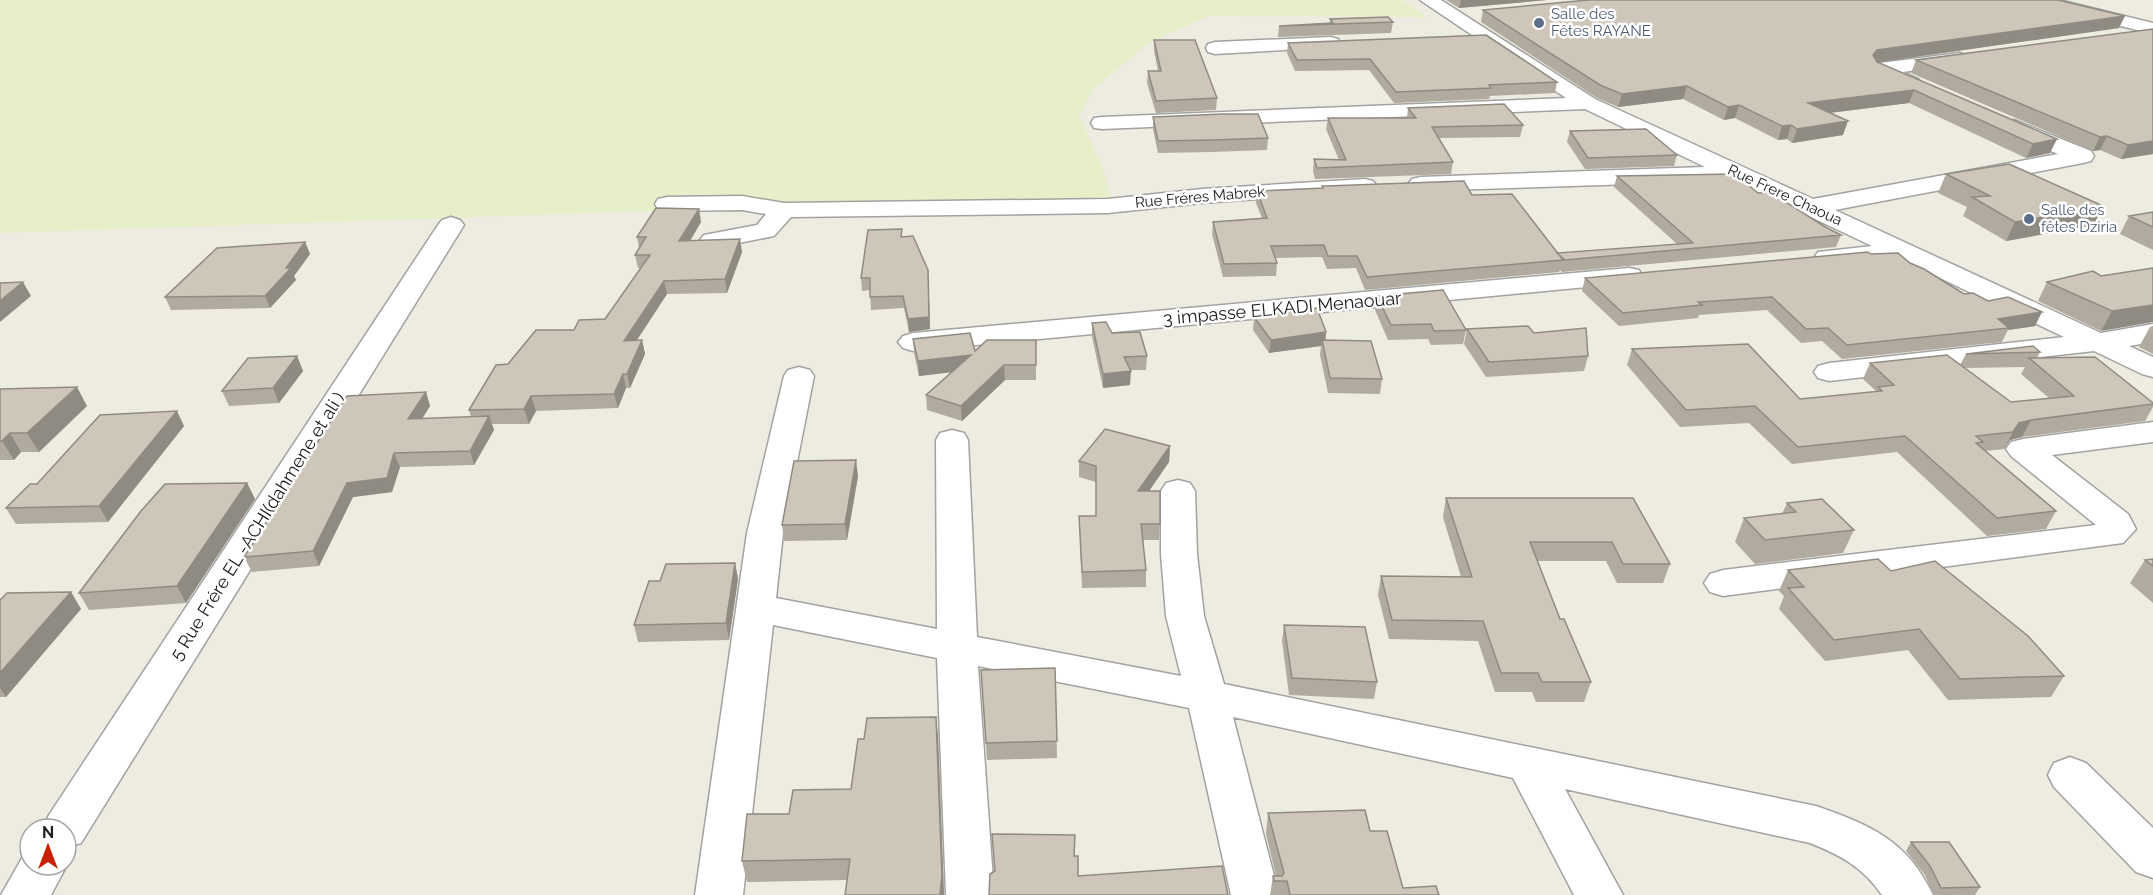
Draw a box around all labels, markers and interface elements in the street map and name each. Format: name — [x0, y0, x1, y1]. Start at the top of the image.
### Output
place label: Salle des Fêtes RAYANE — [1551, 5, 1651, 40]
marker: Salle des Fêtes RAYANE — [1532, 16, 1546, 30]
street label: Rue Frere Chaoua — [1725, 161, 1845, 229]
street label: Rue Fréres Mabrek — [1134, 182, 1266, 212]
place label: Salle des fêtes Dziria — [2041, 201, 2117, 236]
marker: Salle des fêtes Dziria — [2022, 212, 2036, 226]
street label: 3 impasse ELKADI Menaouar — [1162, 287, 1403, 329]
street label: 5 Rue Frére EL -ACHI(dahmene et ali ) — [165, 388, 349, 664]
north arrow — [18, 817, 78, 877]
text: N — [42, 823, 54, 842]

